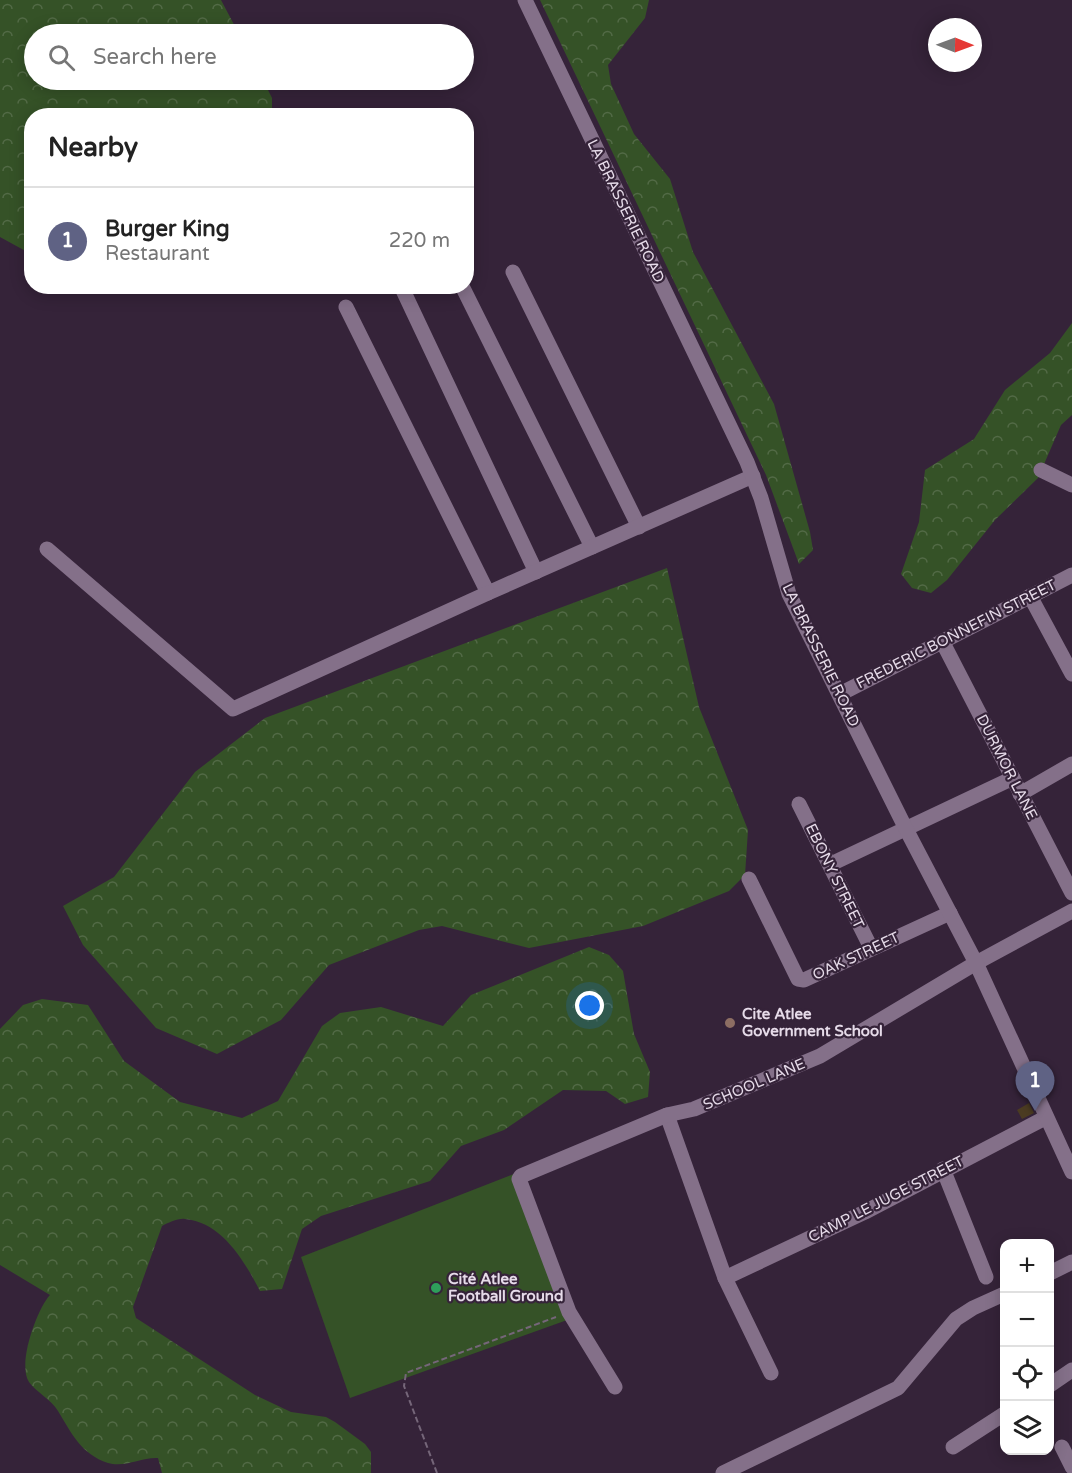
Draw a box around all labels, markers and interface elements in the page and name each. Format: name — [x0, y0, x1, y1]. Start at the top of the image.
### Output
north arrow — [928, 18, 982, 72]
search box — [24, 24, 474, 90]
icon: search — [45, 41, 78, 74]
text: Search here — [93, 44, 217, 70]
text: Nearby — [48, 132, 138, 163]
street label: LA BRASSERIE ROAD — [583, 136, 669, 286]
text: Burger King — [105, 216, 230, 242]
text: 1 — [61, 229, 74, 253]
text: 220 m — [389, 229, 450, 253]
text: Restaurant — [105, 242, 210, 266]
street label: FREDERIC BONNEFIN STREET — [853, 576, 1059, 692]
street label: LA BRASSERIE ROAD — [778, 580, 864, 730]
street label: DURMOR LANE — [973, 711, 1041, 823]
street label: EBONY STREET — [802, 821, 868, 931]
street label: OAK STREET — [810, 928, 902, 984]
your location — [575, 991, 604, 1020]
place label: Cite Atlee Government School — [742, 1005, 883, 1040]
marker: Cite Atlee Government School — [723, 1016, 737, 1030]
street label: SCHOOL LANE — [700, 1054, 808, 1114]
pin: 1 — [1016, 1062, 1054, 1111]
street label: CAMP LE JUGE STREET — [805, 1152, 967, 1246]
map controls — [1000, 1239, 1054, 1455]
button: + — [1000, 1239, 1054, 1293]
place label: Cité Atlee Football Ground — [448, 1270, 563, 1305]
marker: Cité Atlee Football Ground — [429, 1281, 443, 1295]
button: − — [1000, 1293, 1054, 1347]
button: locate — [1000, 1347, 1054, 1401]
button: layers — [1000, 1401, 1054, 1455]

